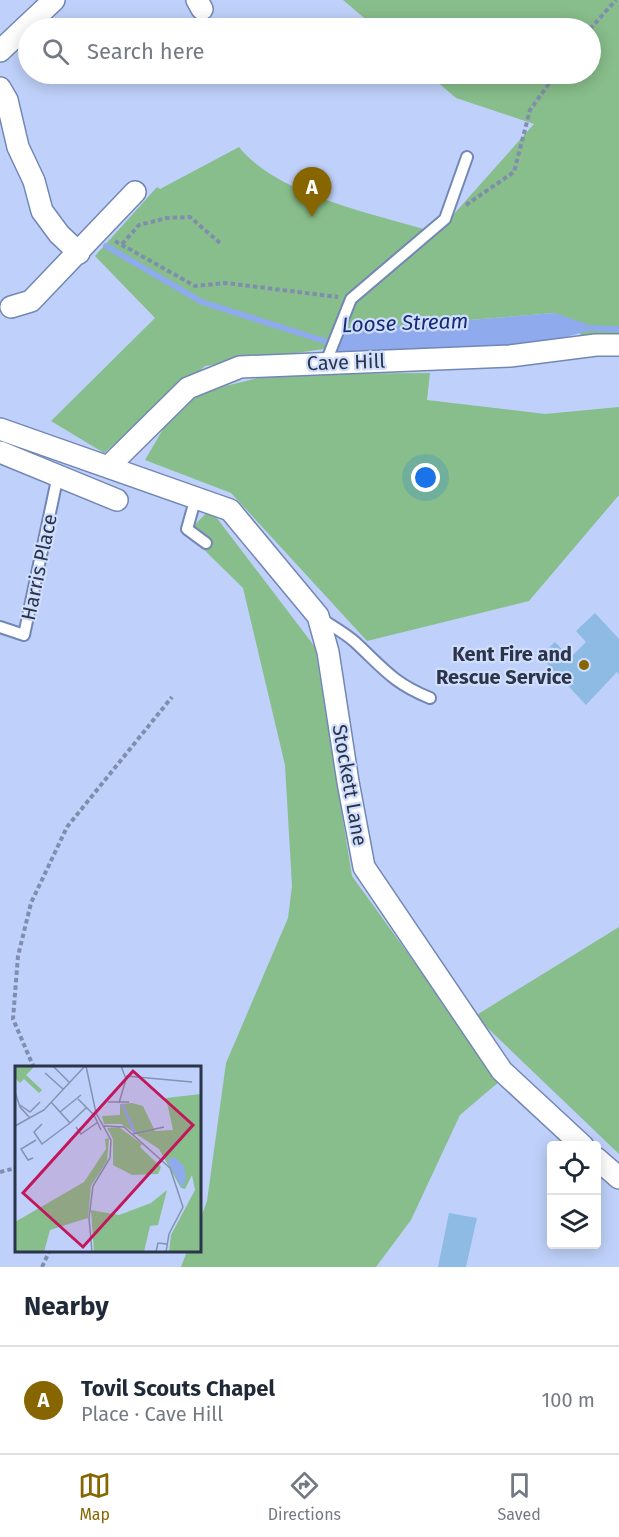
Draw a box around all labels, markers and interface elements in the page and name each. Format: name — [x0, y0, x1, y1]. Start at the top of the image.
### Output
search box — [18, 18, 601, 84]
icon: search — [39, 35, 72, 68]
text: Search here — [87, 38, 205, 65]
pin: A — [292, 168, 332, 217]
water label: Loose Stream — [341, 308, 469, 338]
street label: Cave Hill — [306, 349, 386, 375]
your location — [411, 463, 440, 492]
street label: Harris Place — [16, 512, 62, 622]
place label: Kent Fire and Rescue Service — [436, 642, 572, 689]
marker: Kent Fire and Rescue Service — [577, 658, 591, 672]
street label: Stockett Lane — [328, 722, 372, 848]
inset map — [15, 1066, 201, 1252]
map controls — [547, 1141, 601, 1249]
button: locate — [547, 1141, 601, 1195]
button: layers — [547, 1195, 601, 1249]
text: Nearby — [24, 1291, 109, 1322]
text: Tovil Scouts Chapel — [81, 1375, 275, 1402]
text: A — [38, 1388, 49, 1412]
text: 100 m — [542, 1388, 595, 1412]
text: Place · Cave Hill — [81, 1402, 223, 1426]
tab: Map — [78, 1469, 111, 1524]
tab: Directions — [268, 1469, 341, 1524]
tab: Saved — [497, 1469, 541, 1524]

